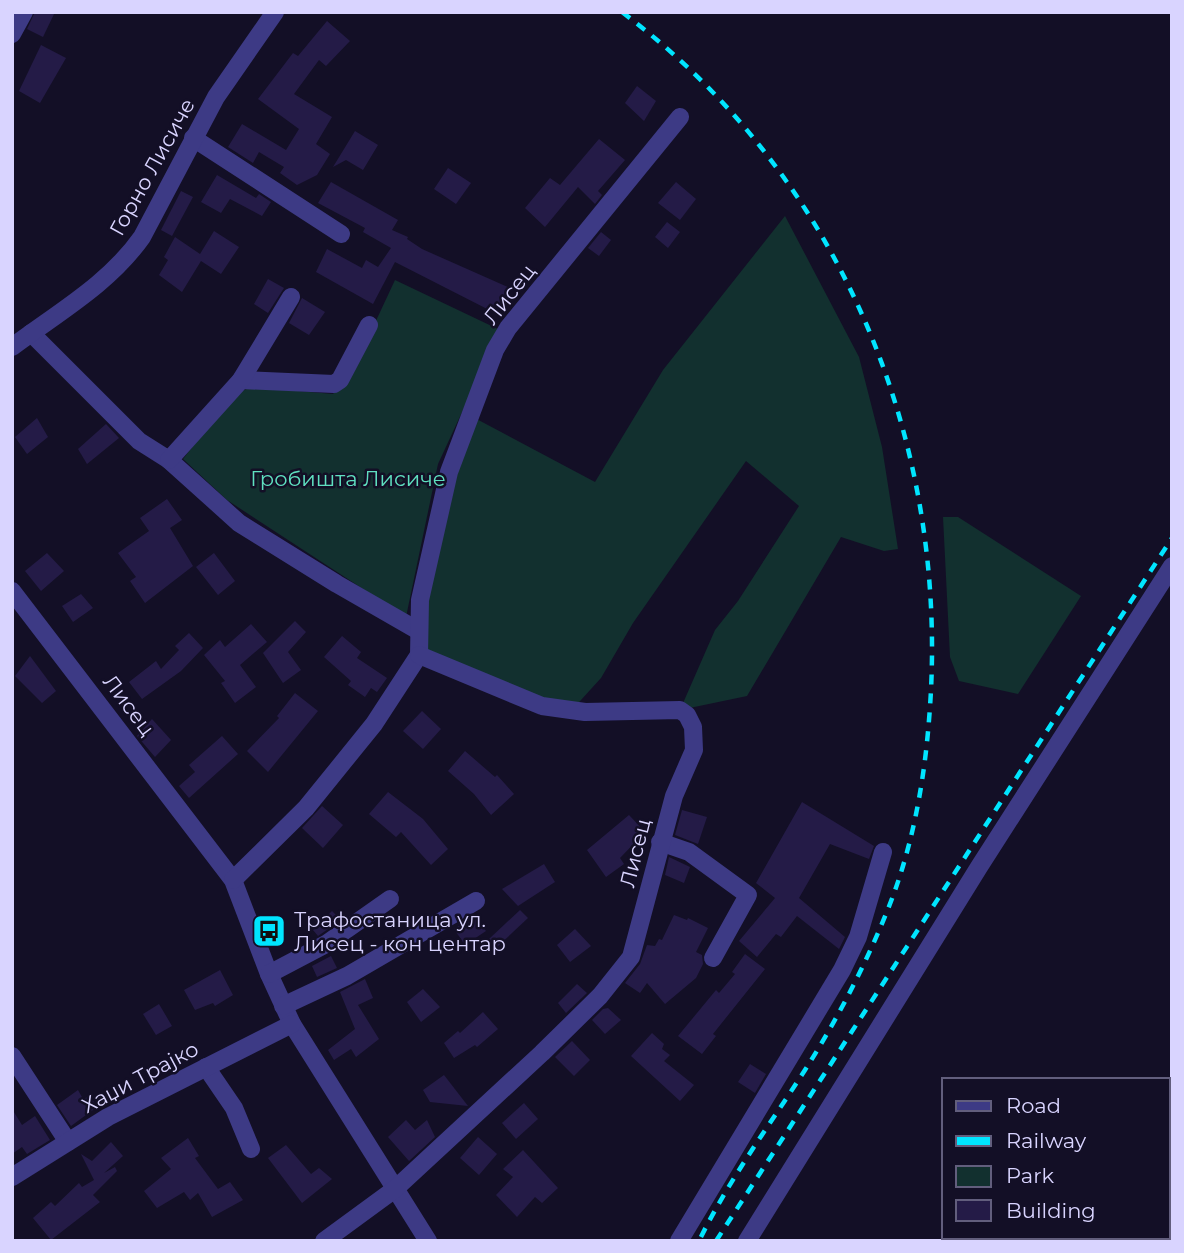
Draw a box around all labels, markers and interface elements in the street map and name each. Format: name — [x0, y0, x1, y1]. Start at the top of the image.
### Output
street label: Горно Лисиче — [104, 94, 200, 240]
street label: Лисец — [478, 259, 540, 329]
park label: Гробишта Лисиче — [250, 466, 446, 491]
street label: Лисец — [98, 670, 160, 740]
street label: Лисец — [614, 816, 656, 890]
place label: Трафостаница ул. Лисец - кон центар — [294, 907, 506, 956]
bus stop icon: Трафостаница ул. Лисец - кон центар — [250, 912, 288, 950]
street label: Хаџи Трајко — [77, 1036, 203, 1118]
legend — [942, 1078, 1170, 1239]
text: Road — [1006, 1093, 1061, 1118]
text: Railway — [1006, 1128, 1087, 1153]
text: Park — [1006, 1163, 1054, 1188]
text: Building — [1006, 1198, 1096, 1223]

